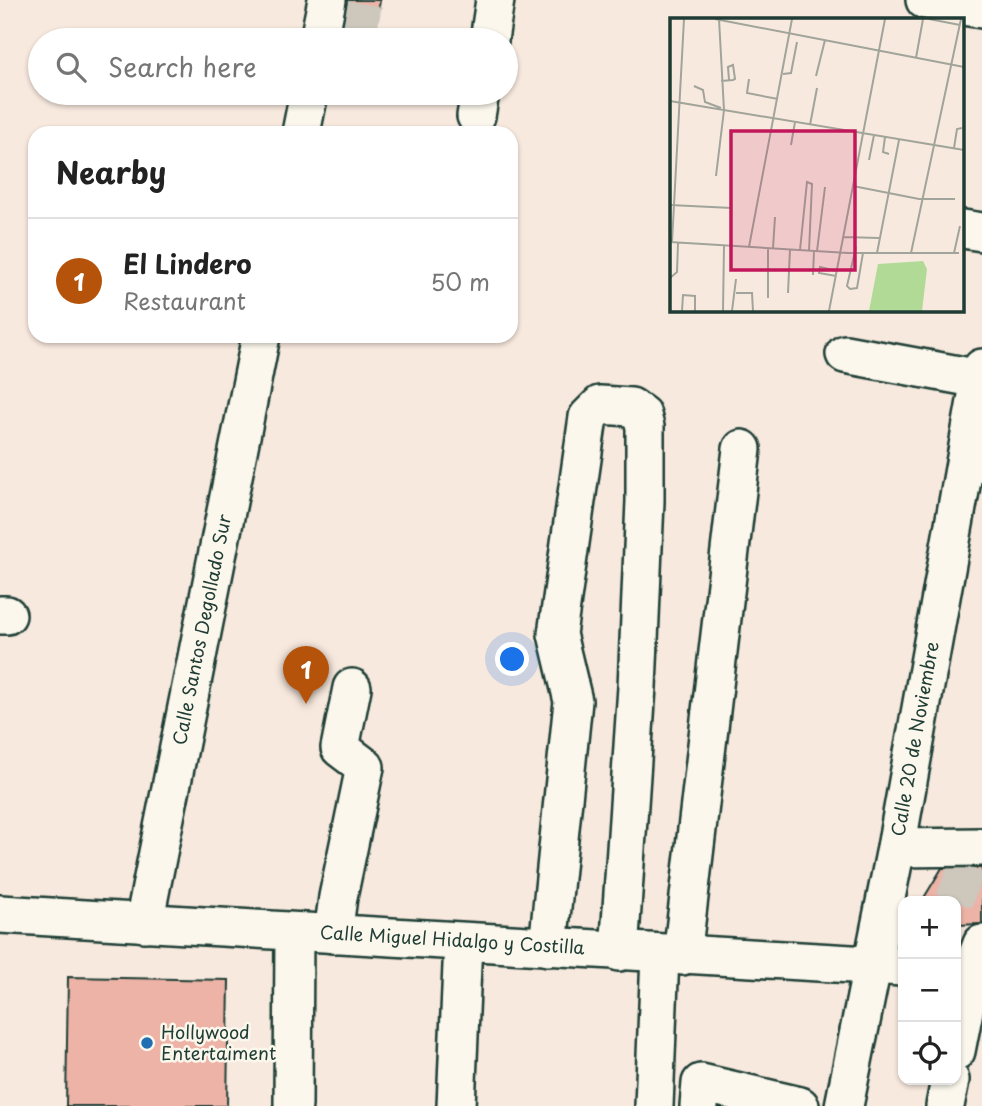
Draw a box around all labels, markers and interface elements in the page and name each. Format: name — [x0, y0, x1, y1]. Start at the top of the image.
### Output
inset map — [670, 18, 964, 312]
search box — [28, 28, 518, 105]
text: Search here — [108, 47, 257, 86]
icon: search — [52, 48, 90, 86]
text: Nearby — [56, 149, 166, 194]
text: El Lindero — [123, 244, 252, 283]
text: 1 — [74, 264, 85, 299]
text: 50 m — [430, 264, 490, 299]
text: Restaurant — [123, 283, 246, 318]
street label: Calle Santos Degollado Sur — [165, 511, 237, 747]
street label: Calle 20 de Noviembre — [883, 639, 945, 838]
your location — [495, 642, 529, 676]
pin: 1 — [283, 646, 329, 704]
map controls — [898, 896, 961, 1085]
button: + — [898, 896, 961, 959]
street label: Calle Miguel Hidalgo y Costilla — [319, 918, 586, 960]
button: − — [898, 959, 961, 1022]
place label: Hollywood Entertaiment — [161, 1018, 276, 1066]
button: locate — [898, 1022, 961, 1085]
marker: Hollywood Entertaiment — [139, 1035, 155, 1051]

